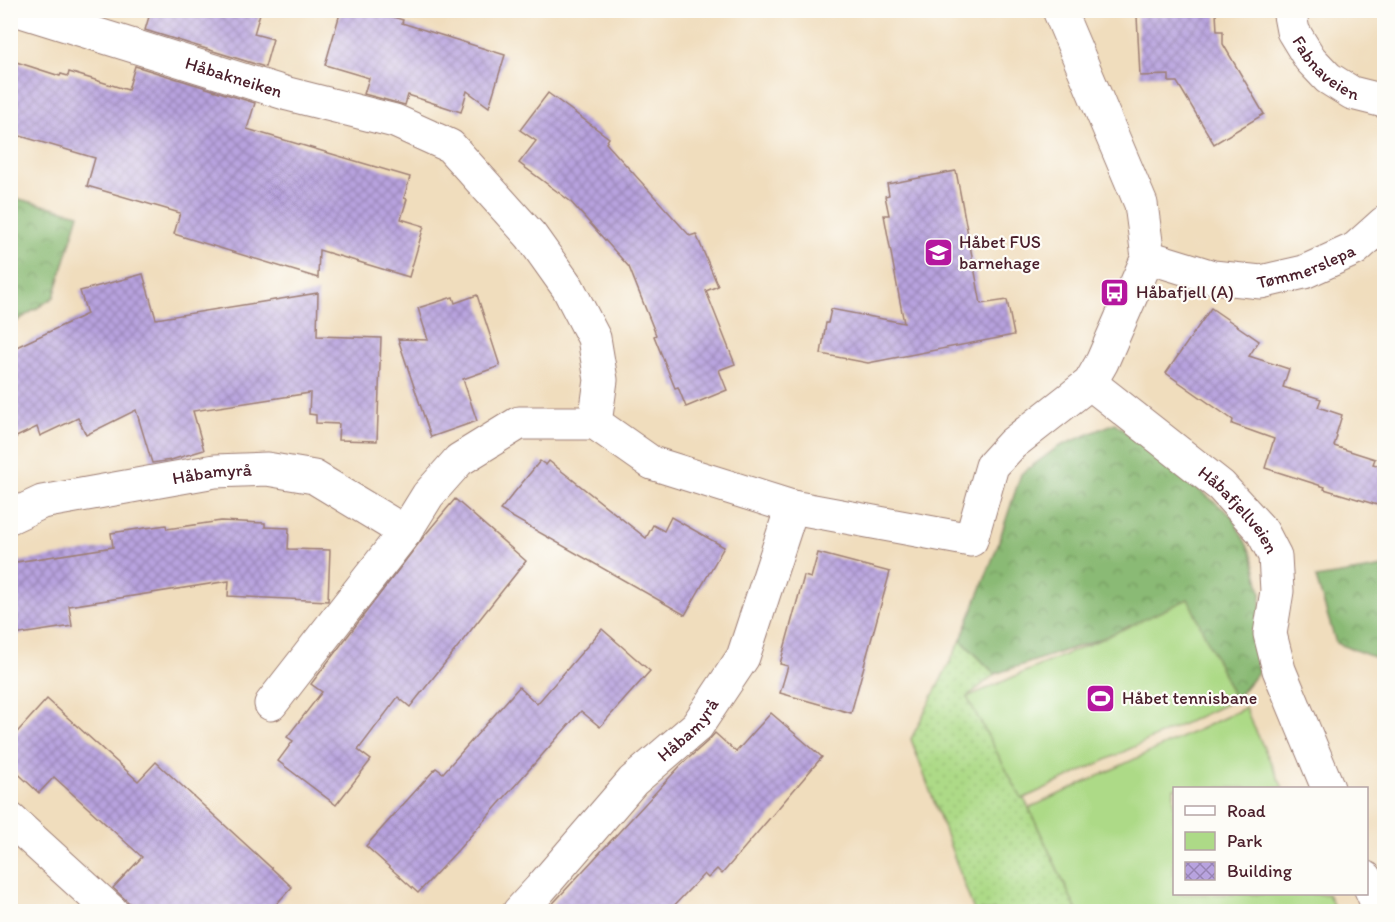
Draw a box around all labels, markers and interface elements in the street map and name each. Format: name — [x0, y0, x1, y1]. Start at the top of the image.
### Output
street label: Fabnaveien — [1287, 32, 1361, 105]
street label: Håbakneiken — [183, 52, 285, 103]
place label: Håbet FUS barnehage — [959, 231, 1041, 274]
school or university icon: Håbet FUS barnehage — [922, 236, 954, 268]
street label: Tømmerslepa — [1255, 239, 1360, 294]
bus stop icon: Håbafjell (A) — [1099, 276, 1131, 308]
place label: Håbafjell (A) — [1136, 281, 1234, 303]
street label: Håbamyrå — [171, 459, 253, 489]
street label: Håbafjellveien — [1194, 461, 1283, 557]
sports icon: Håbet tennisbane — [1085, 682, 1117, 714]
place label: Håbet tennisbane — [1122, 687, 1257, 709]
street label: Håbamyrå — [653, 694, 724, 766]
legend — [1173, 787, 1368, 895]
text: Road — [1227, 800, 1266, 822]
text: Park — [1227, 830, 1262, 852]
text: Building — [1227, 860, 1293, 882]

